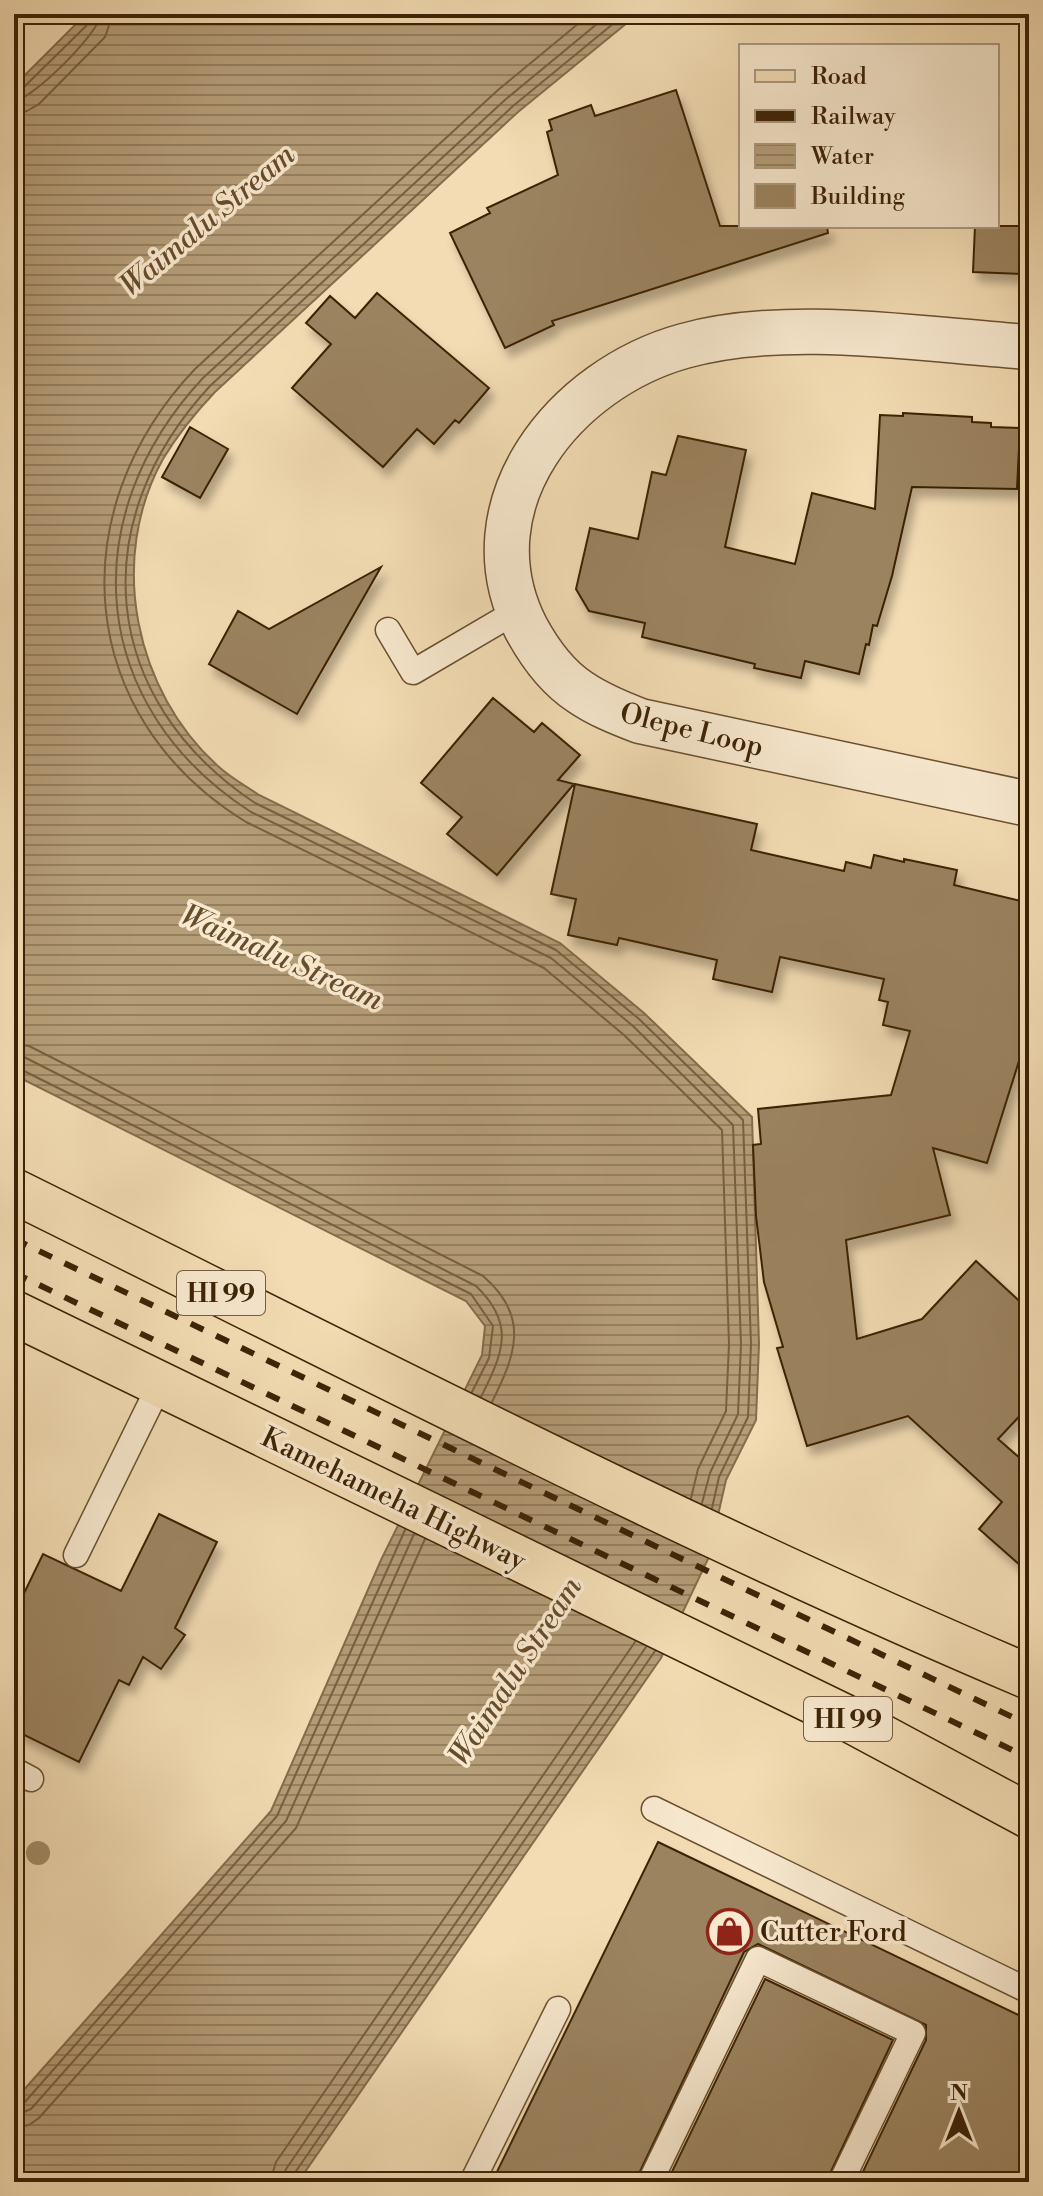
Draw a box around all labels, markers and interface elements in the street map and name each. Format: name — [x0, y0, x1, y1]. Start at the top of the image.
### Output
legend — [739, 44, 999, 228]
text: Road — [811, 62, 867, 92]
text: Railway — [811, 102, 896, 132]
water label: Waimalu Stream — [112, 136, 304, 305]
text: Water — [810, 142, 874, 172]
text: Building — [810, 182, 905, 212]
street label: Olepe Loop — [616, 696, 767, 765]
water label: Waimalu Stream — [175, 896, 389, 1020]
road number: HI 99 — [177, 1271, 265, 1315]
street label: Kamehameha Highway — [255, 1420, 532, 1579]
water label: Waimalu Stream — [441, 1570, 591, 1773]
road number: HI 99 — [804, 1697, 892, 1741]
shop icon: Cutter Ford — [705, 1907, 753, 1955]
place label: Cutter Ford — [760, 1915, 907, 1950]
north arrow — [919, 2072, 999, 2152]
text: N — [950, 2080, 968, 2107]

